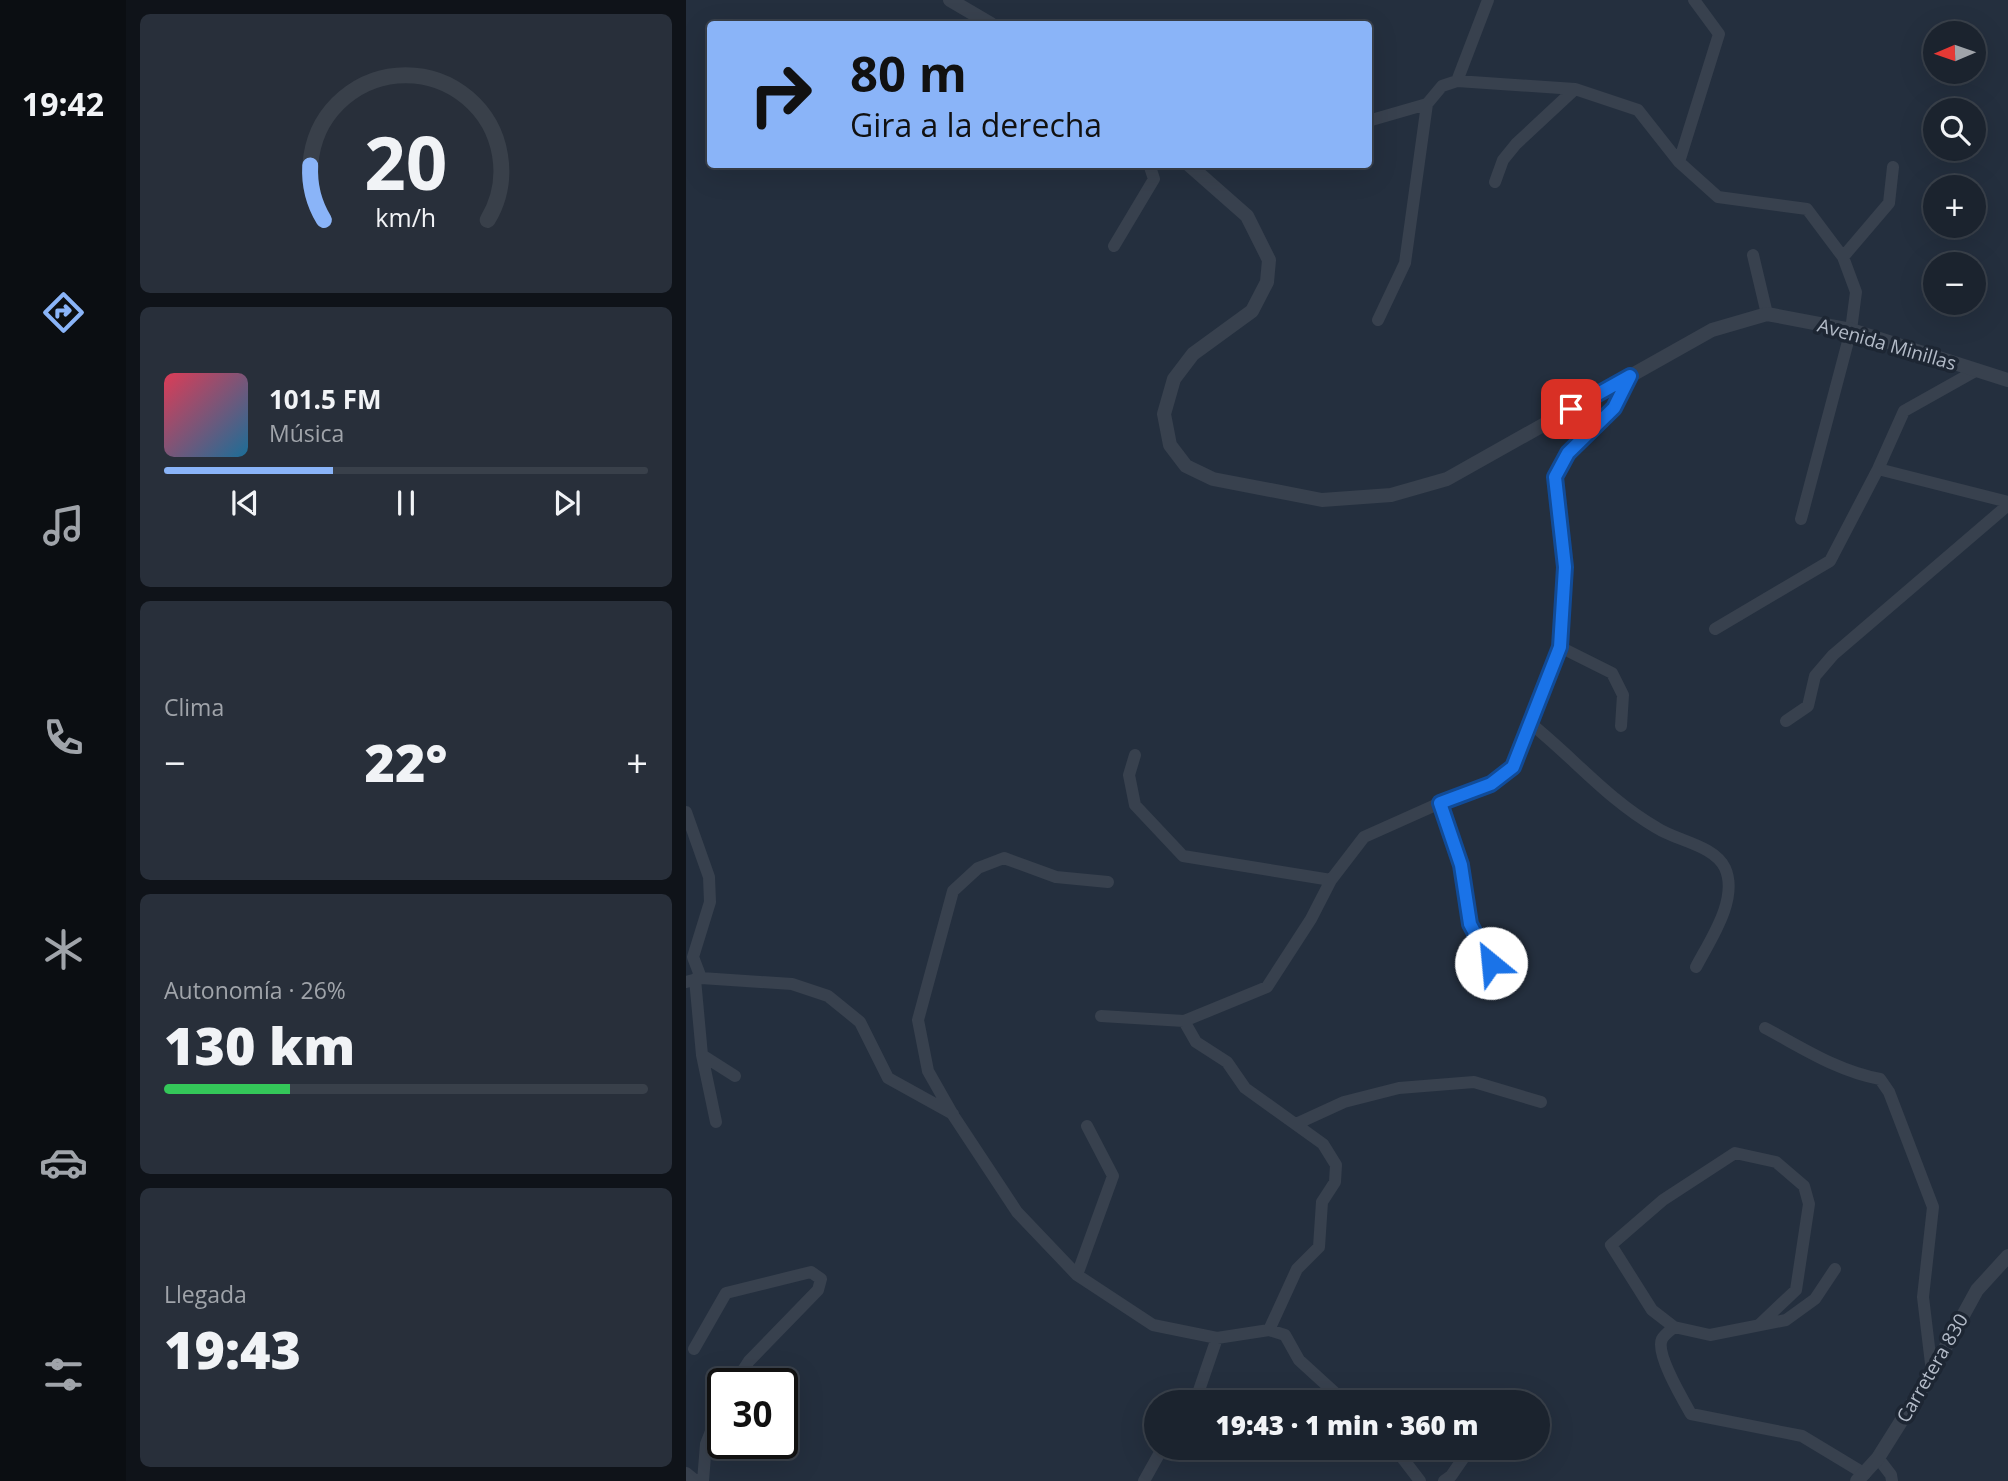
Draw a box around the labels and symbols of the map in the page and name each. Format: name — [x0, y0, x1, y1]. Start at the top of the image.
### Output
north arrow — [1923, 21, 1986, 84]
street label: Avenida Minillas — [1815, 312, 1959, 376]
pin — [1541, 379, 1601, 439]
position arrow — [1454, 926, 1528, 1000]
street label: Carretera 830 — [1890, 1309, 1974, 1427]
speed limit sign: 30 — [707, 1368, 798, 1459]

